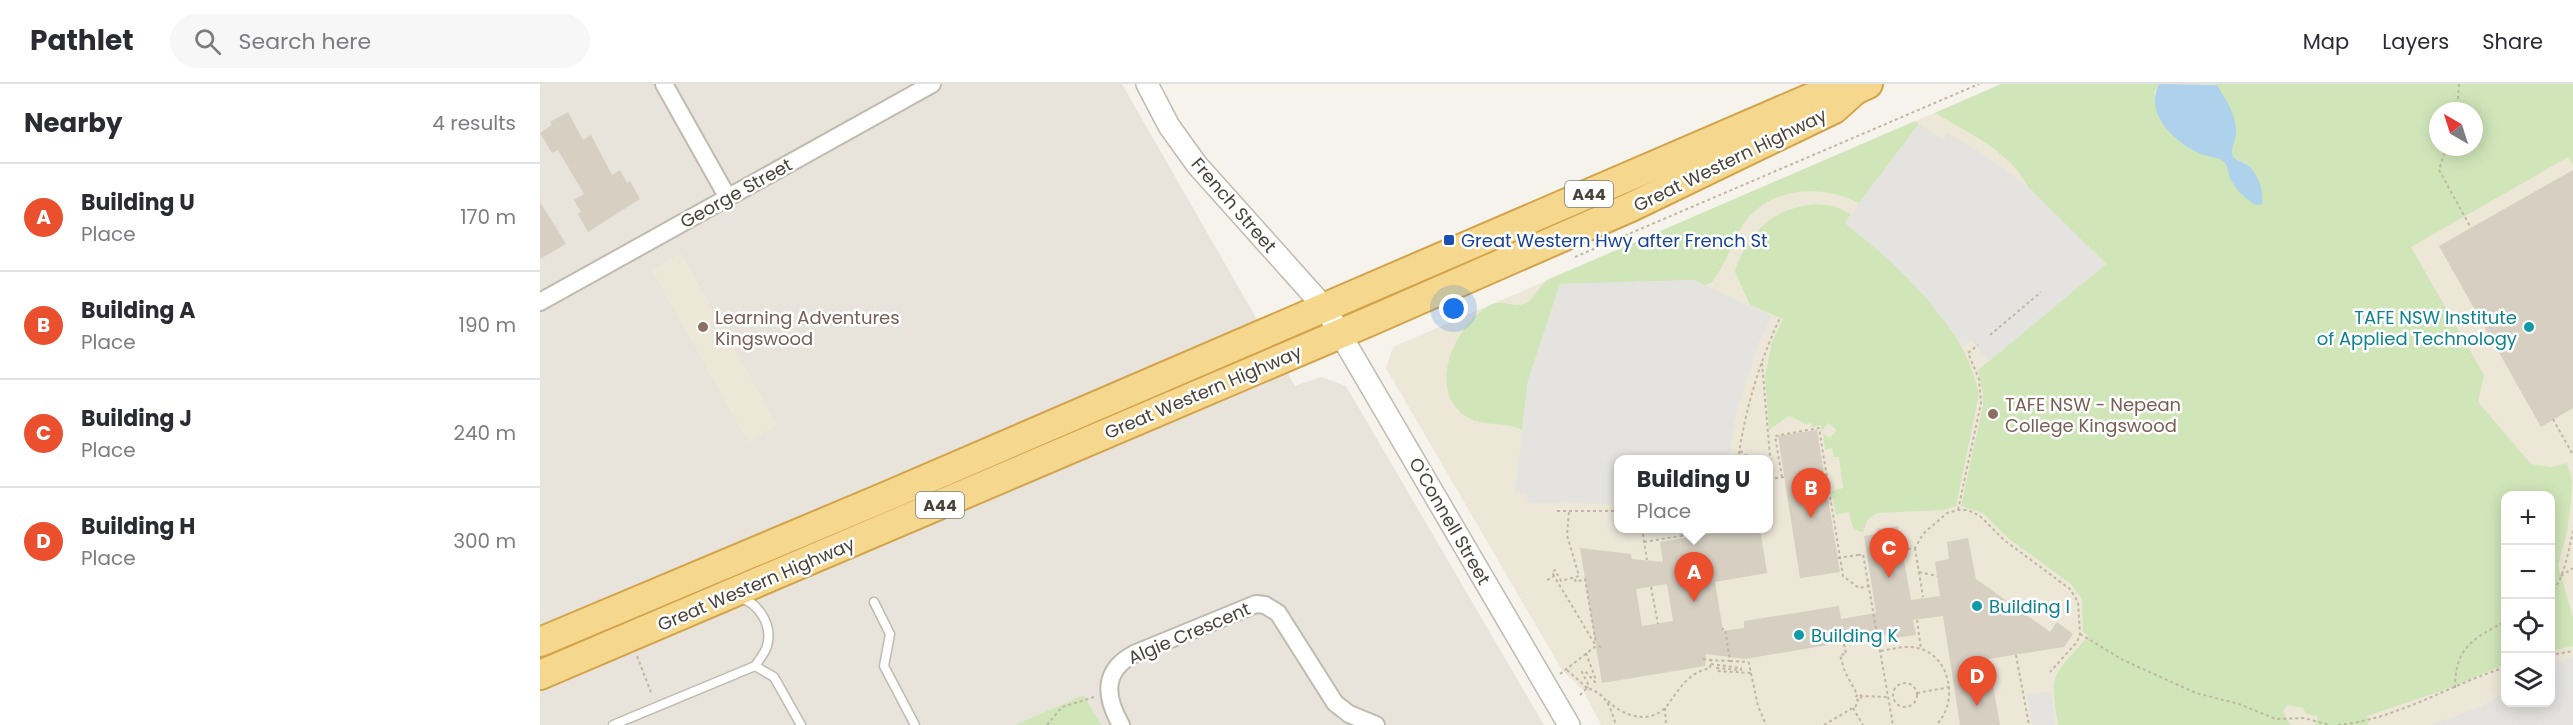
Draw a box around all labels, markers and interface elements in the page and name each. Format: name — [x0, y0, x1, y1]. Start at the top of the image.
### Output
search box — [170, 14, 590, 68]
text: Pathlet — [30, 21, 134, 60]
icon: search — [191, 25, 224, 58]
text: Search here — [239, 26, 371, 57]
text: Map — [2303, 27, 2349, 56]
text: Layers — [2382, 27, 2449, 56]
text: Share — [2482, 27, 2543, 56]
street label: Great Western Highway — [1629, 102, 1831, 218]
north arrow — [2429, 102, 2483, 156]
text: Nearby — [24, 105, 122, 141]
text: 4 results — [432, 109, 516, 137]
street label: George Street — [676, 152, 796, 234]
street label: French Street — [1186, 152, 1282, 258]
road number: A44 — [1565, 181, 1613, 207]
text: Building U — [81, 187, 195, 218]
text: A — [36, 203, 51, 231]
text: 170 m — [460, 203, 516, 231]
text: Place — [81, 220, 136, 248]
place label: Great Western Hwy after French St — [1461, 228, 1768, 253]
marker: Great Western Hwy after French St — [1442, 233, 1456, 247]
your location — [1439, 294, 1468, 323]
text: Building A — [81, 295, 195, 326]
place label: Learning Adventures Kingswood — [715, 305, 900, 351]
place label: TAFE NSW Institute of Applied Technology — [2317, 305, 2517, 351]
text: B — [37, 311, 50, 339]
text: 190 m — [459, 311, 516, 339]
marker: Learning Adventures Kingswood — [696, 320, 710, 334]
marker: TAFE NSW Institute of Applied Technology — [2522, 320, 2536, 334]
text: Place — [81, 328, 136, 356]
street label: Great Western Highway — [1101, 339, 1305, 445]
place label: TAFE NSW - Nepean College Kingswood — [2005, 392, 2181, 438]
text: Building J — [81, 403, 192, 434]
marker: TAFE NSW - Nepean College Kingswood — [1986, 407, 2000, 421]
text: C — [36, 419, 51, 447]
text: 240 m — [453, 419, 516, 447]
text: Place — [81, 436, 136, 464]
street label: O'Connell Street — [1403, 453, 1497, 589]
popup — [1614, 455, 1773, 533]
text: Building U — [1637, 464, 1750, 495]
pin: B — [1792, 468, 1830, 518]
map controls — [2501, 491, 2555, 707]
button: + — [2501, 491, 2555, 545]
road number: A44 — [916, 492, 964, 518]
text: Place — [1637, 497, 1691, 525]
text: Building H — [81, 511, 195, 542]
text: D — [36, 527, 51, 555]
text: 300 m — [453, 527, 516, 555]
pin: C — [1870, 528, 1908, 578]
street label: Great Western Highway — [654, 531, 858, 637]
text: Place — [81, 544, 136, 572]
button: − — [2501, 545, 2555, 599]
pin: A — [1674, 552, 1714, 602]
place label: Building I — [1989, 594, 2070, 619]
street label: Algie Crescent — [1124, 596, 1254, 670]
marker: Building I — [1970, 599, 1984, 613]
button: locate — [2501, 599, 2555, 653]
place label: Building K — [1811, 623, 1898, 648]
marker: Building K — [1792, 628, 1806, 642]
button: layers — [2501, 653, 2555, 707]
pin: D — [1958, 656, 1996, 706]

